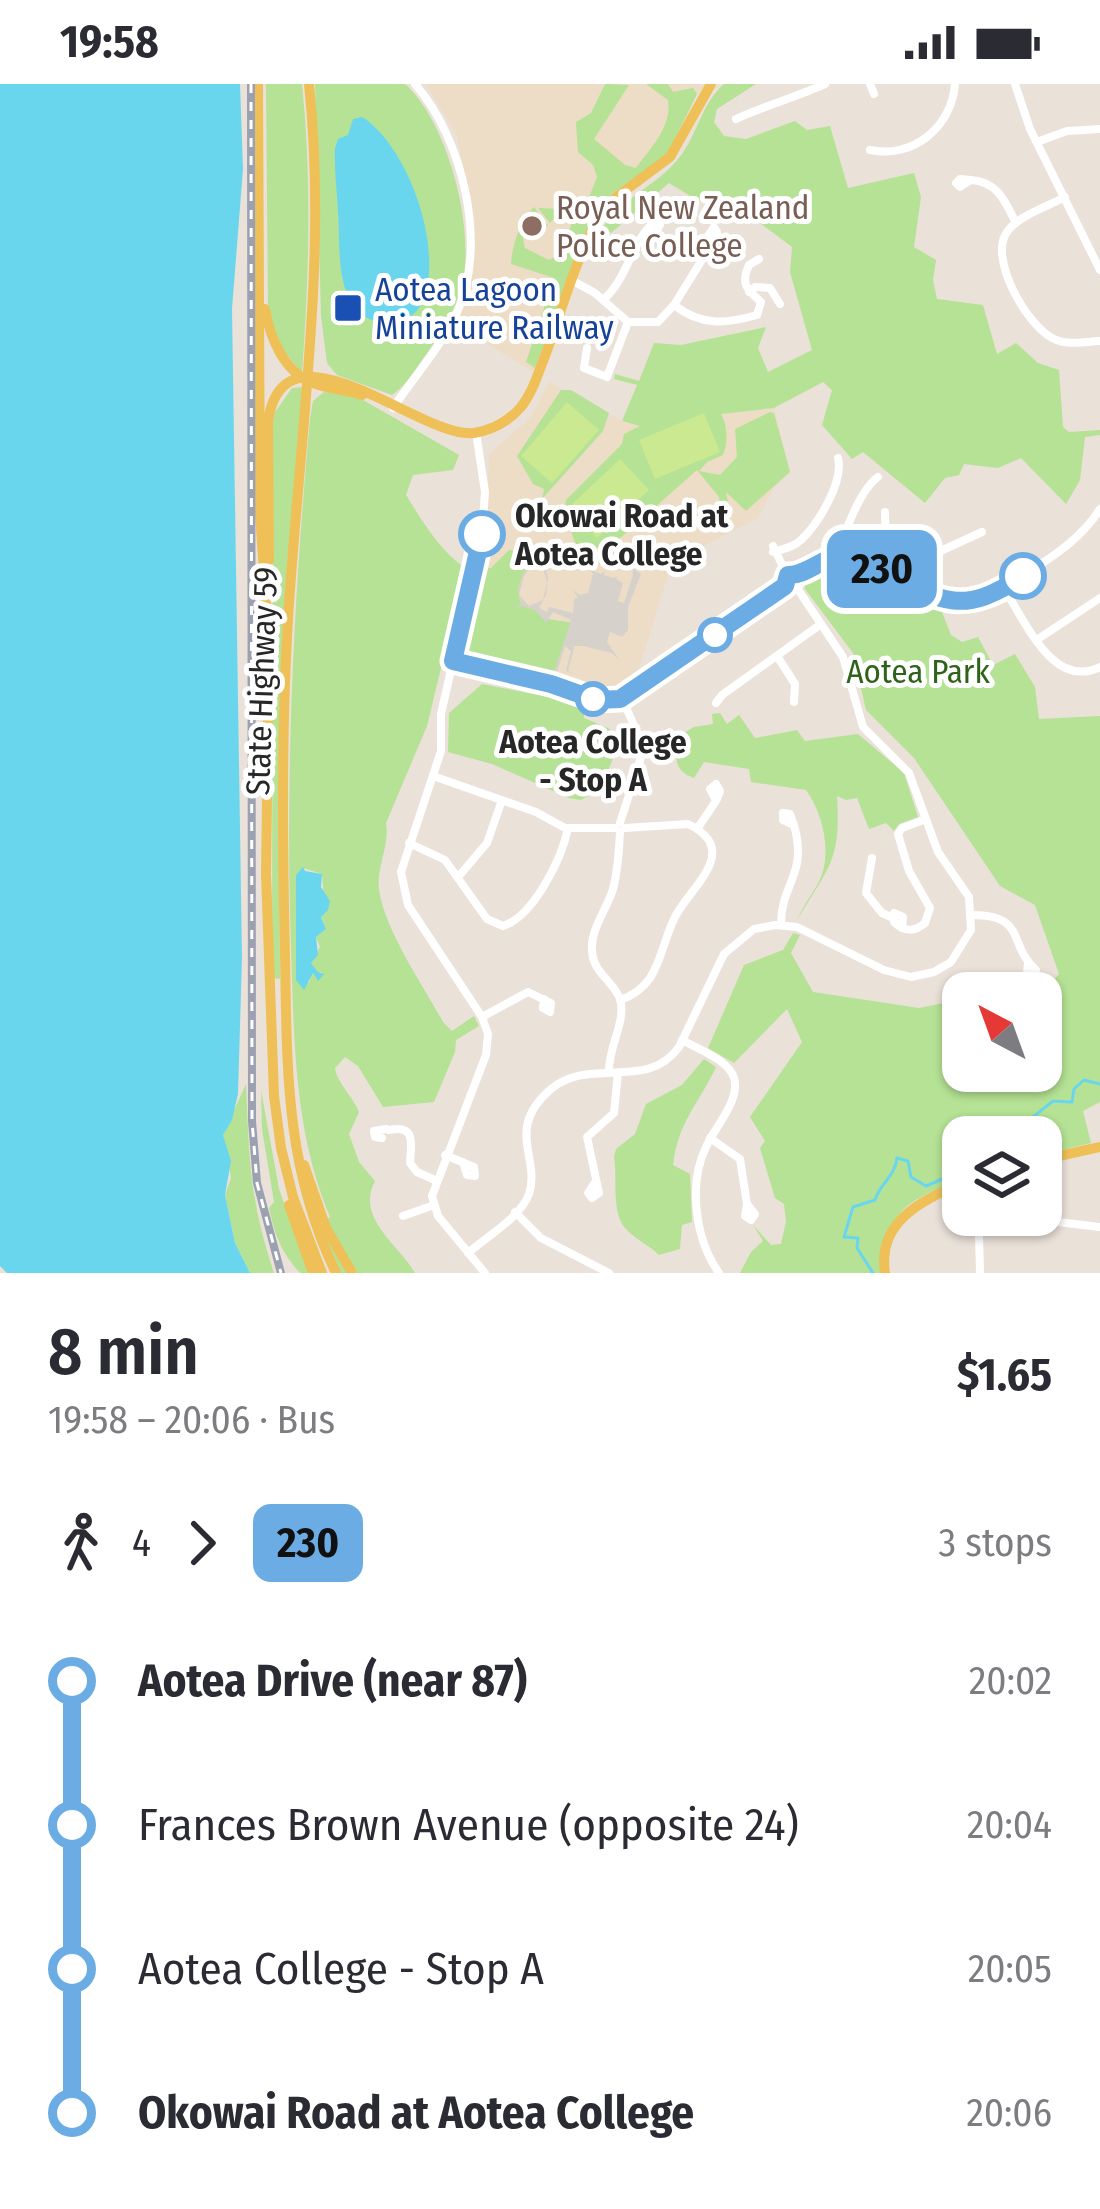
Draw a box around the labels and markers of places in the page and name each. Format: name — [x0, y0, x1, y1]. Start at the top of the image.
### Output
place label: Royal New Zealand Police College — [556, 188, 809, 266]
marker: Royal New Zealand Police College — [519, 213, 545, 239]
place label: Aotea Lagoon Miniature Railway — [375, 270, 614, 348]
marker: Aotea Lagoon Miniature Railway — [332, 292, 364, 324]
place label: Okowai Road at Aotea College — [514, 496, 729, 574]
marker: Okowai Road at Aotea College — [460, 512, 504, 556]
unlabelled marker — [1001, 554, 1045, 598]
unlabelled marker — [699, 619, 731, 651]
marker: Aotea College - Stop A — [577, 683, 609, 715]
place label: Aotea College - Stop A — [498, 722, 687, 800]

